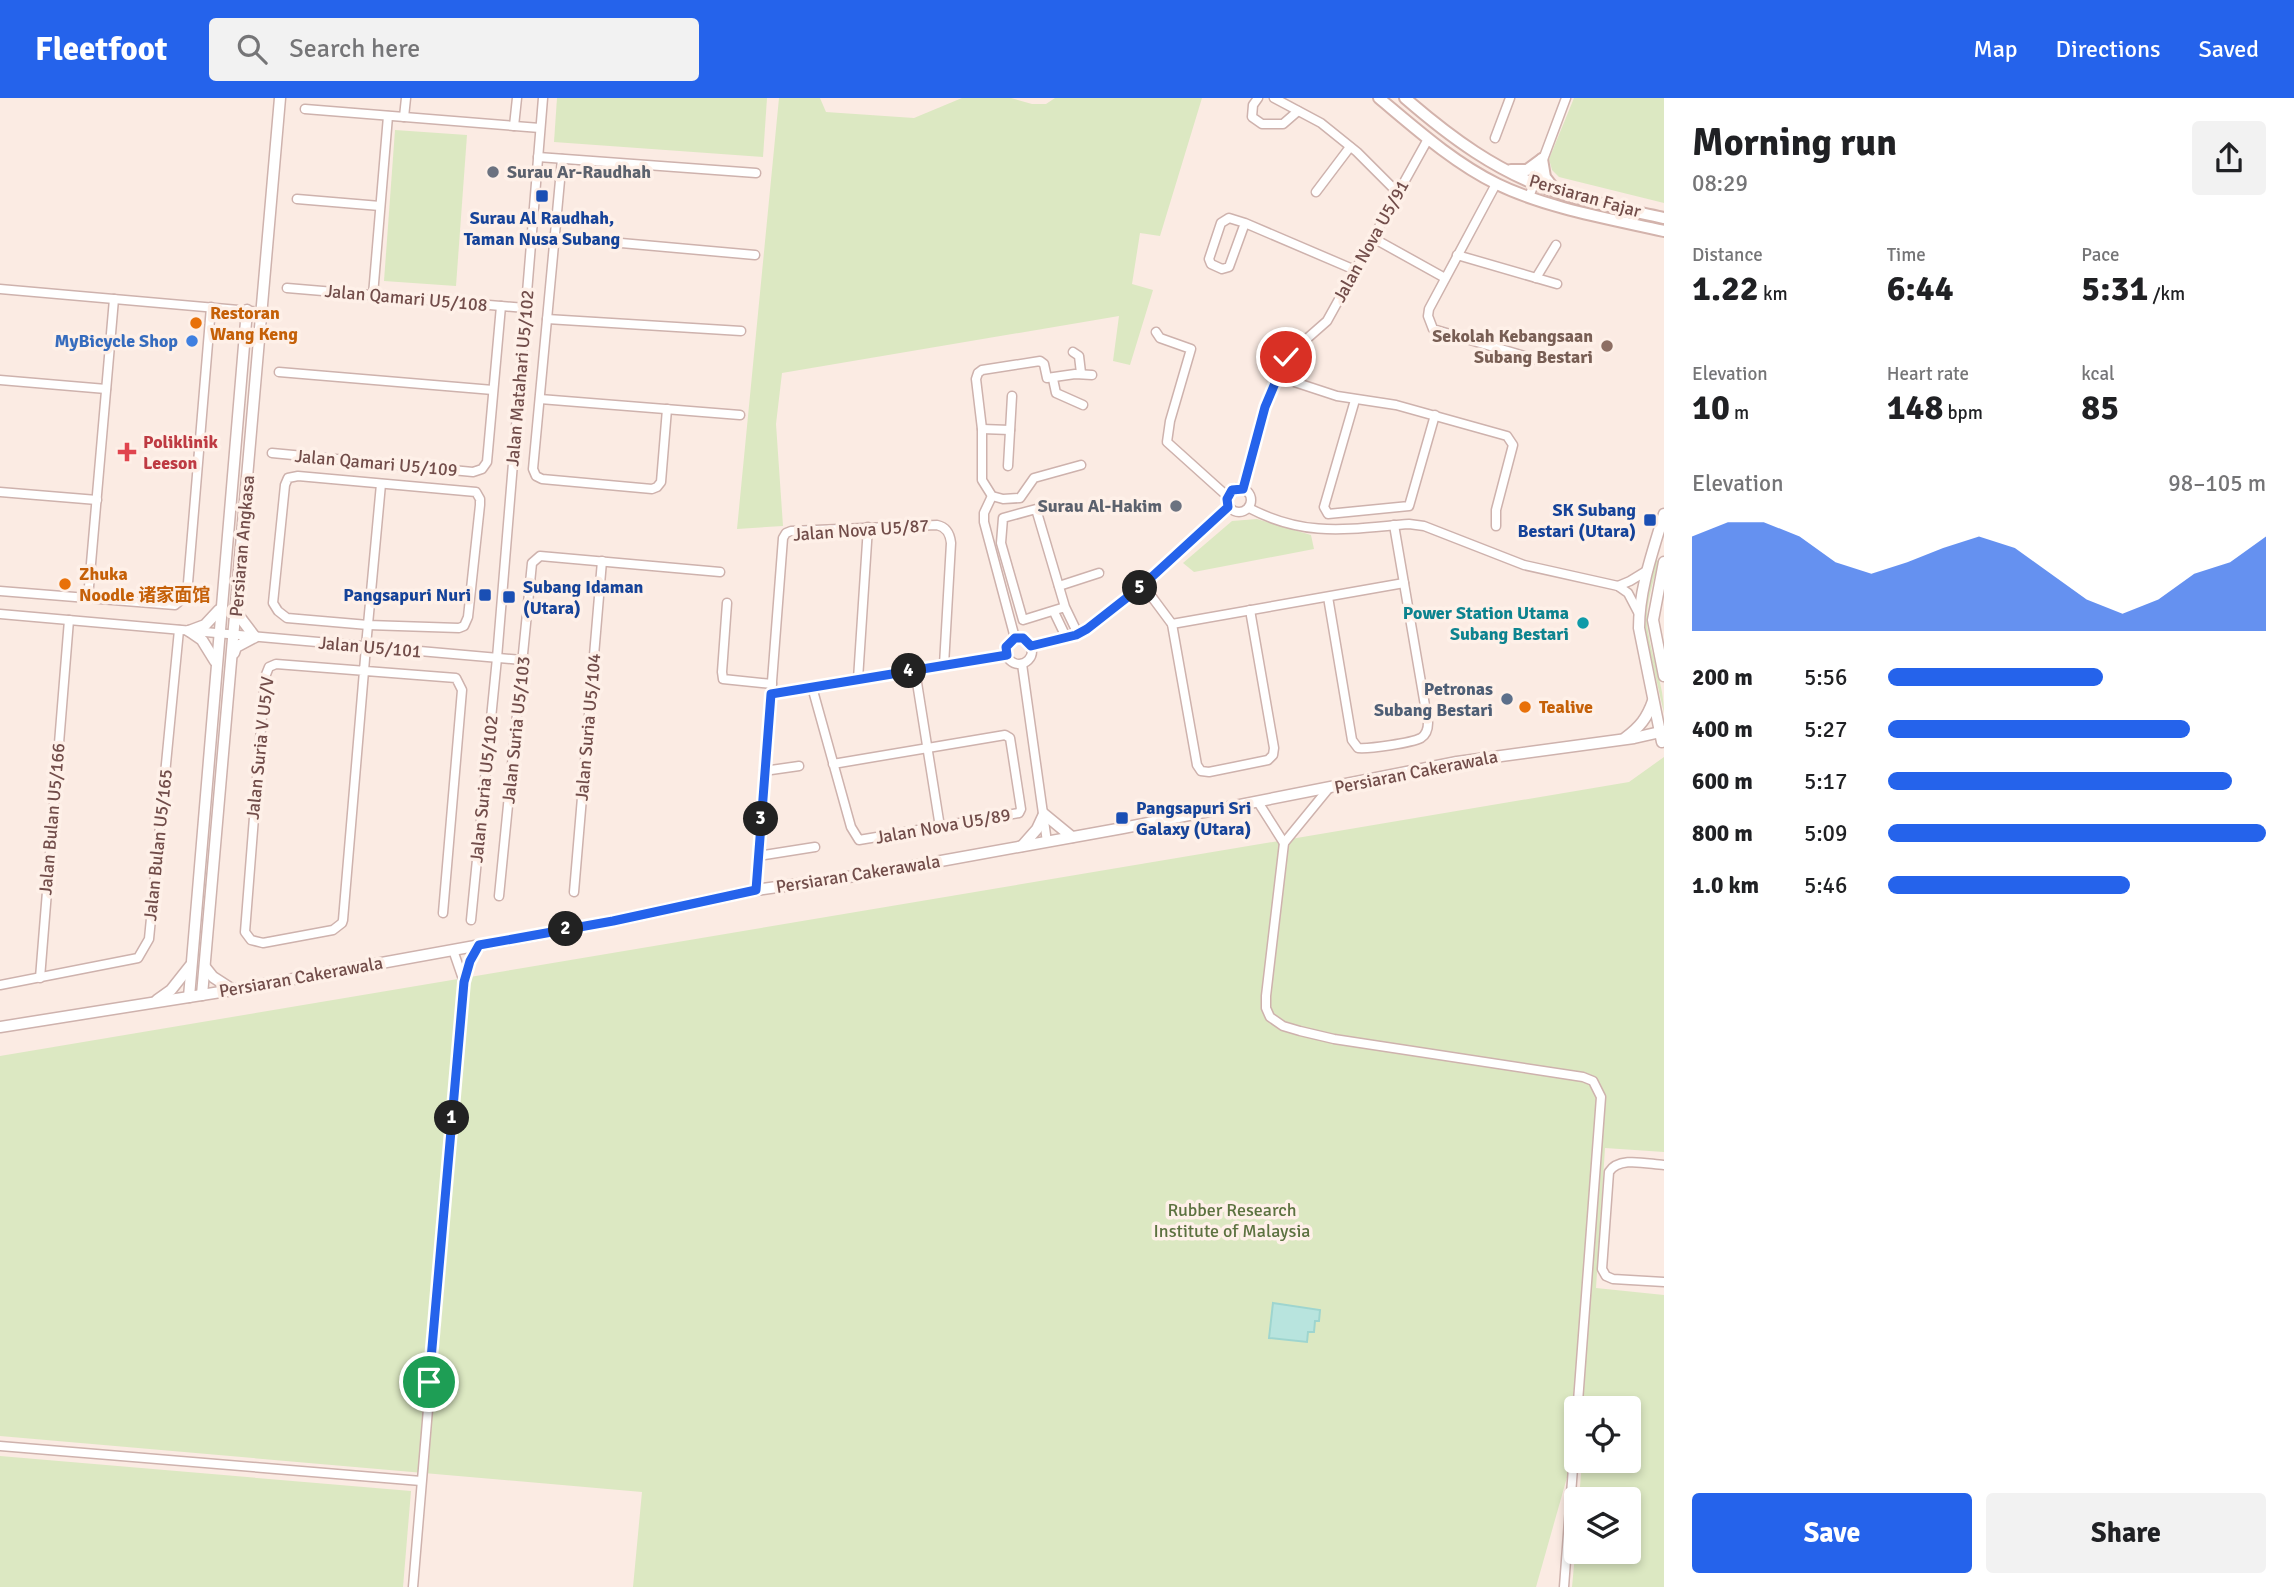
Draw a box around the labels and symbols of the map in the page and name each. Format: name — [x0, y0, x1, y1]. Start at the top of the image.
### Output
place label: Surau Ar-Raudhah — [507, 161, 651, 183]
marker: Surau Ar-Raudhah — [485, 164, 501, 180]
street label: Persiaran Fajar — [1527, 170, 1644, 223]
street label: Jalan Nova U5/91 — [1328, 176, 1414, 306]
marker: Surau Al Raudhah, Taman Nusa Subang — [534, 188, 550, 204]
place label: Surau Al Raudhah, Taman Nusa Subang — [464, 207, 621, 250]
street label: Jalan Qamari U5/108 — [324, 280, 488, 316]
street label: Jalan Matahari U5/102 — [501, 289, 539, 467]
place label: Restoran Wang Keng — [210, 302, 298, 345]
marker: Restoran Wang Keng — [188, 315, 204, 331]
place label: Sekolah Kebangsaan Subang Bestari — [1432, 325, 1593, 368]
pin — [1256, 327, 1316, 387]
place label: MyBicycle Shop — [55, 330, 178, 352]
marker: MyBicycle Shop — [184, 333, 200, 349]
marker: Sekolah Kebangsaan Subang Bestari — [1599, 338, 1615, 354]
place label: Poliklinik Leeson — [143, 431, 219, 474]
marker: Poliklinik Leeson — [117, 442, 137, 462]
street label: Jalan Qamari U5/109 — [294, 445, 458, 481]
street label: Persiaran Angkasa — [225, 474, 259, 618]
place label: Surau Al-Hakim — [1038, 495, 1162, 517]
marker: Surau Al-Hakim — [1168, 498, 1184, 514]
place label: SK Subang Bestari (Utara) — [1517, 499, 1636, 542]
marker: SK Subang Bestari (Utara) — [1642, 512, 1658, 528]
street label: Jalan Nova U5/87 — [792, 514, 930, 546]
place label: Zhuka Noodle 诸家面馆 — [79, 563, 210, 606]
pin: 5 — [1122, 570, 1158, 606]
marker: Zhuka Noodle 诸家面馆 — [57, 576, 73, 592]
place label: Subang Idaman (Utara) — [523, 576, 644, 619]
place label: Pangsapuri Nuri — [343, 584, 471, 606]
marker: Pangsapuri Nuri — [477, 587, 493, 603]
marker: Subang Idaman (Utara) — [501, 589, 517, 605]
place label: Power Station Utama Subang Bestari — [1403, 602, 1569, 645]
marker: Power Station Utama Subang Bestari — [1575, 615, 1591, 631]
street label: Jalan U5/101 — [318, 632, 422, 662]
street label: Jalan Suria U5/104 — [571, 652, 605, 802]
pin: 4 — [892, 654, 926, 688]
street label: Jalan Suria U5/103 — [497, 655, 535, 805]
street label: Jalan Suria V U5/V — [242, 675, 279, 821]
place label: Petronas Subang Bestari — [1374, 678, 1493, 721]
marker: Petronas Subang Bestari — [1499, 691, 1515, 707]
place label: Tealive — [1539, 696, 1593, 718]
marker: Tealive — [1517, 699, 1533, 715]
street label: Jalan Suria U5/102 — [465, 714, 503, 864]
street label: Jalan Bulan U5/166 — [34, 742, 70, 896]
street label: Persiaran Cakerawala — [1332, 745, 1500, 799]
street label: Jalan Bulan U5/165 — [139, 768, 177, 922]
place label: Pangsapuri Sri Galaxy (Utara) — [1136, 797, 1251, 840]
pin: 3 — [744, 802, 778, 836]
street label: Jalan Nova U5/89 — [874, 803, 1012, 849]
marker: Pangsapuri Sri Galaxy (Utara) — [1114, 810, 1130, 826]
street label: Persiaran Cakerawala — [774, 850, 942, 898]
pin: 2 — [548, 912, 584, 946]
street label: Persiaran Cakerawala — [217, 952, 385, 1002]
pin: 1 — [434, 1100, 470, 1136]
park label: Rubber Research Institute of Malaysia — [1154, 1199, 1310, 1242]
pin — [399, 1352, 459, 1412]

